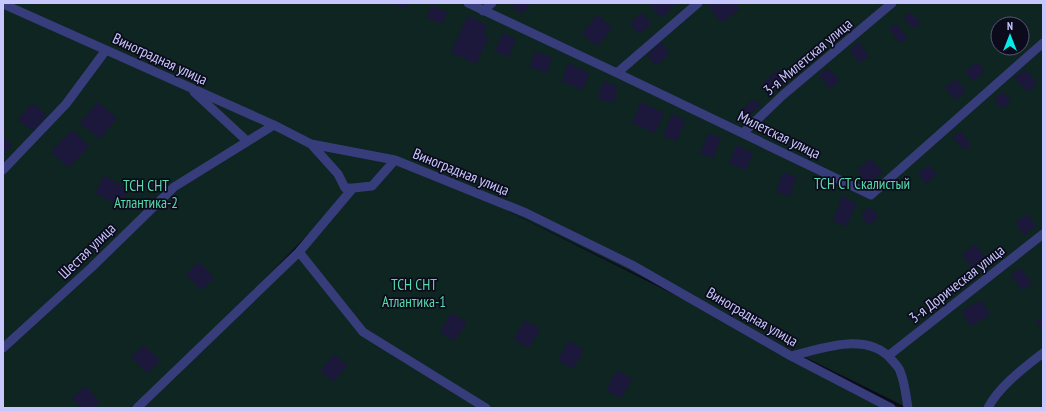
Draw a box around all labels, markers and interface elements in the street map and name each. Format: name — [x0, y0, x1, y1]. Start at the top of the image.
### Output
street label: 3-я Милетская улица — [759, 14, 856, 99]
north arrow — [990, 16, 1030, 56]
text: N — [1007, 19, 1013, 33]
street label: Виноградная улица — [110, 28, 211, 89]
street label: Милетская улица — [735, 106, 824, 163]
street label: Виноградная улица — [410, 144, 512, 200]
park label: ТСН СТ Скалистый — [814, 174, 910, 193]
park label: ТСН СНТ Атлантика-2 — [114, 176, 178, 212]
street label: Шестая улица — [54, 219, 119, 283]
street label: 3-я Дорическая улица — [905, 240, 1008, 327]
park label: ТСН СНТ Атлантика-1 — [382, 275, 446, 311]
street label: Виноградная улица — [703, 283, 801, 350]

